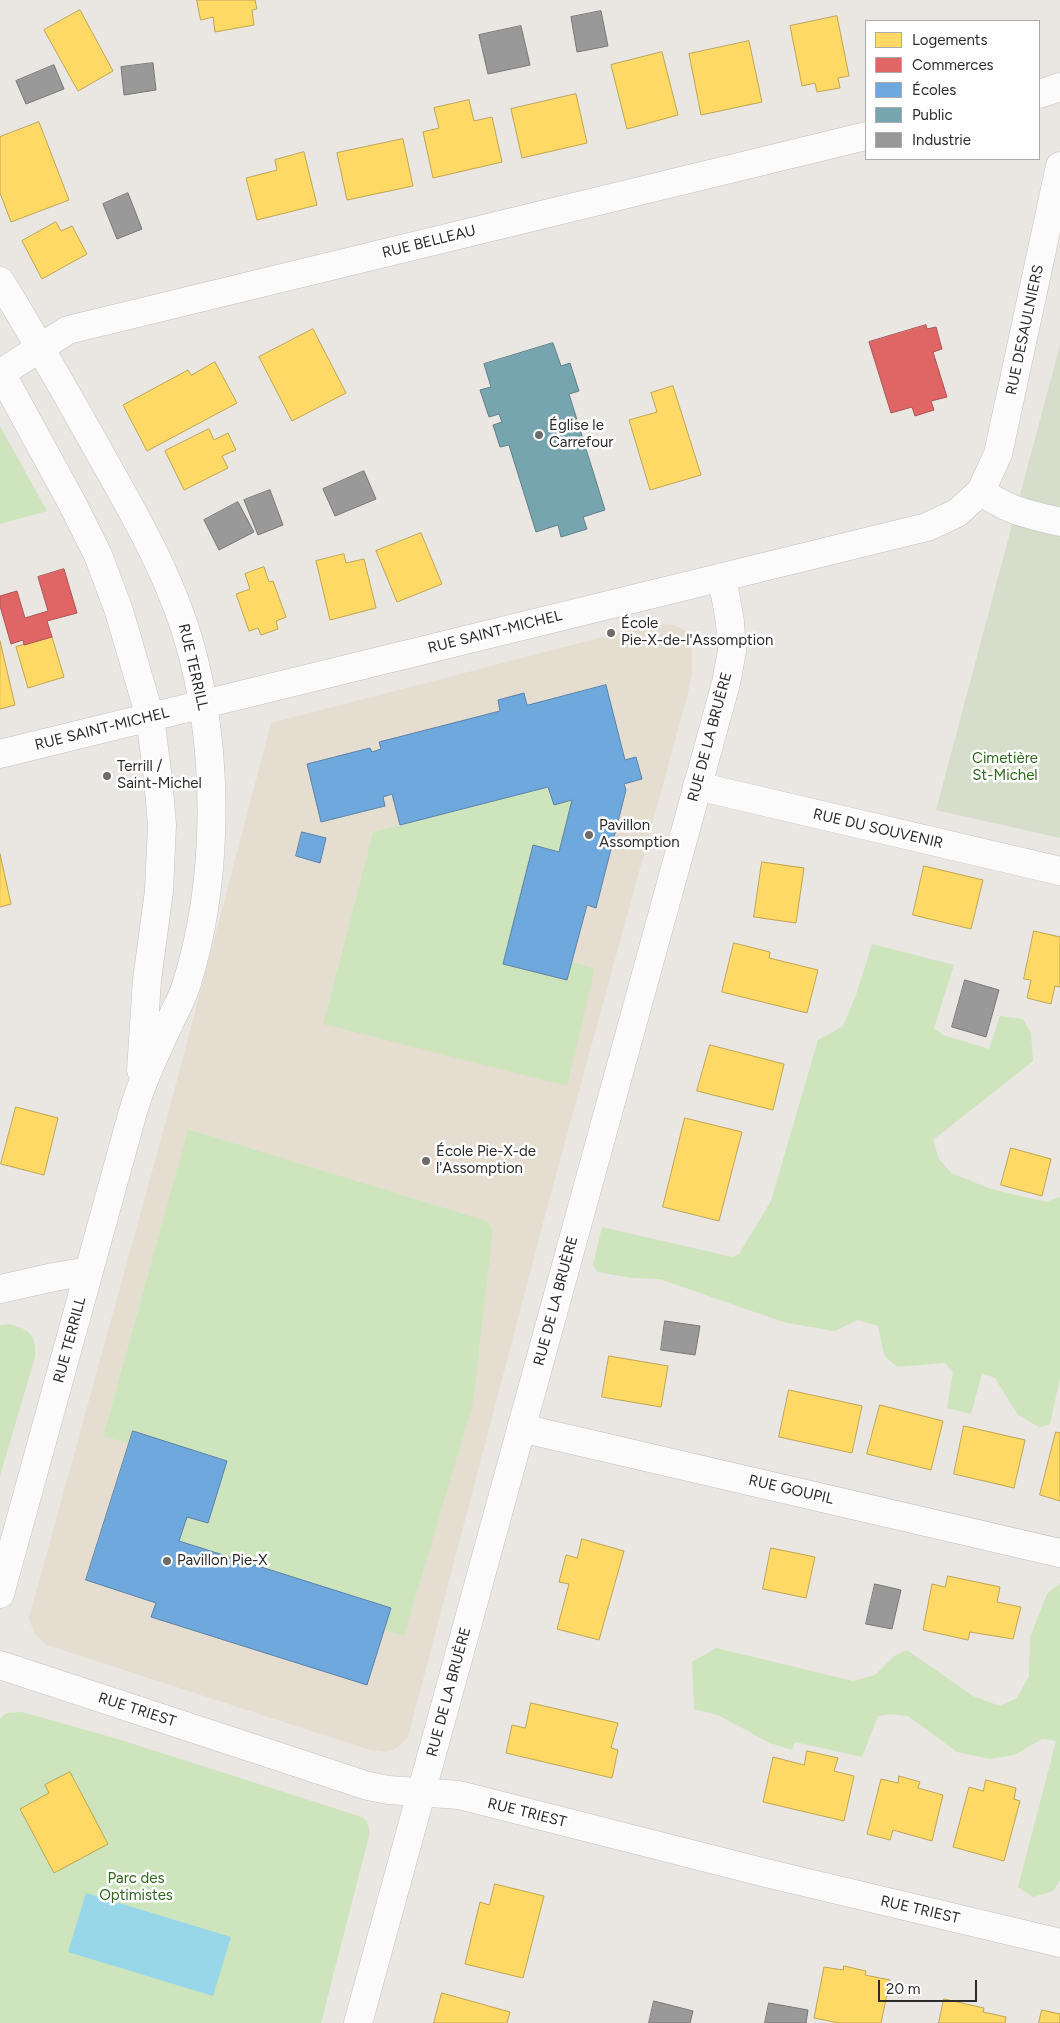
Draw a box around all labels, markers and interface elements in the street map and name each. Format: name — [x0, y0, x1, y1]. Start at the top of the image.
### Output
legend — [865, 20, 1040, 160]
text: Logements — [912, 31, 987, 49]
text: Commerces — [912, 56, 994, 74]
text: Écoles — [912, 81, 956, 99]
text: Public — [912, 106, 953, 124]
text: Industrie — [912, 131, 971, 149]
street label: RUE BELLEAU — [380, 222, 478, 262]
street label: RUE DESAULNIERS — [1002, 263, 1048, 397]
place label: Église le Carrefour — [549, 417, 613, 452]
marker: Église le Carrefour — [533, 429, 545, 441]
street label: RUE SAINT-MICHEL — [426, 607, 564, 657]
place label: École Pie-X-de-l'Assomption — [621, 615, 773, 650]
street label: RUE TERRILL — [174, 622, 212, 712]
marker: École Pie-X-de-l'Assomption — [605, 627, 617, 639]
street label: RUE DE LA BRUÈRE — [684, 670, 736, 804]
street label: RUE SAINT-MICHEL — [33, 704, 171, 754]
park label: Cimetière St-Michel — [972, 750, 1038, 785]
place label: Terrill / Saint-Michel — [117, 758, 202, 793]
marker: Terrill / Saint-Michel — [101, 770, 113, 782]
street label: RUE DU SOUVENIR — [811, 805, 945, 853]
place label: Pavillon Assomption — [599, 817, 680, 852]
marker: Pavillon Assomption — [583, 829, 595, 841]
place label: École Pie-X-de l'Assomption — [436, 1143, 536, 1178]
marker: École Pie-X-de l'Assomption — [420, 1155, 432, 1167]
street label: RUE DE LA BRUÈRE — [530, 1234, 582, 1368]
street label: RUE TERRILL — [50, 1295, 90, 1385]
street label: RUE GOUPIL — [747, 1471, 835, 1509]
place label: Pavillon Pie-X — [177, 1552, 268, 1570]
marker: Pavillon Pie-X — [161, 1555, 173, 1567]
street label: RUE DE LA BRUÈRE — [423, 1625, 475, 1759]
street label: RUE TRIEST — [96, 1689, 178, 1731]
street label: RUE TRIEST — [486, 1795, 568, 1831]
park label: Parc des Optimistes — [99, 1870, 173, 1905]
street label: RUE TRIEST — [879, 1892, 961, 1928]
scale bar — [880, 1970, 979, 2002]
text: 20 m — [886, 1980, 920, 1998]

